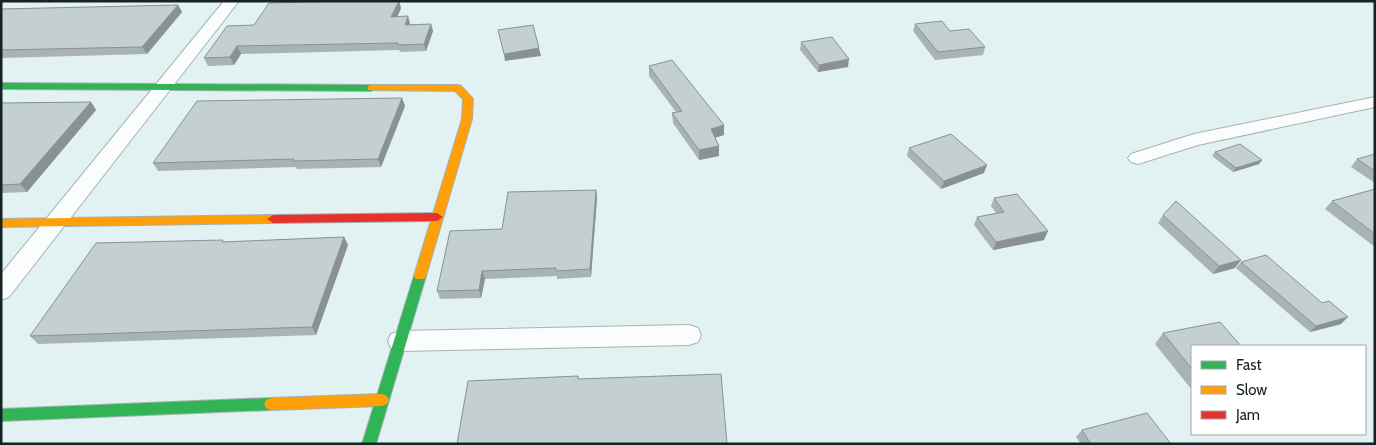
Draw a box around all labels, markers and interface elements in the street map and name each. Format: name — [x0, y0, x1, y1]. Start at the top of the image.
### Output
legend — [1191, 345, 1366, 435]
text: Fast — [1236, 356, 1261, 374]
text: Slow — [1236, 381, 1267, 399]
text: Jam — [1235, 406, 1260, 424]

